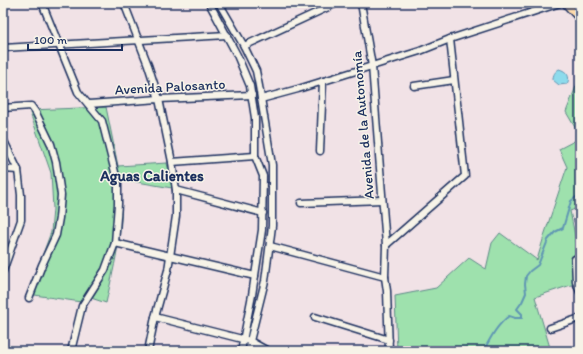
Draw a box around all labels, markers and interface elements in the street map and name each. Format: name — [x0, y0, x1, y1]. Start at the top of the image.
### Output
scale bar — [28, 26, 122, 52]
text: 100 m — [34, 33, 67, 47]
street label: Avenida de la Autonomía — [348, 49, 378, 200]
street label: Avenida Palosanto — [114, 76, 226, 98]
district label: Aguas Calientes — [99, 167, 204, 186]

